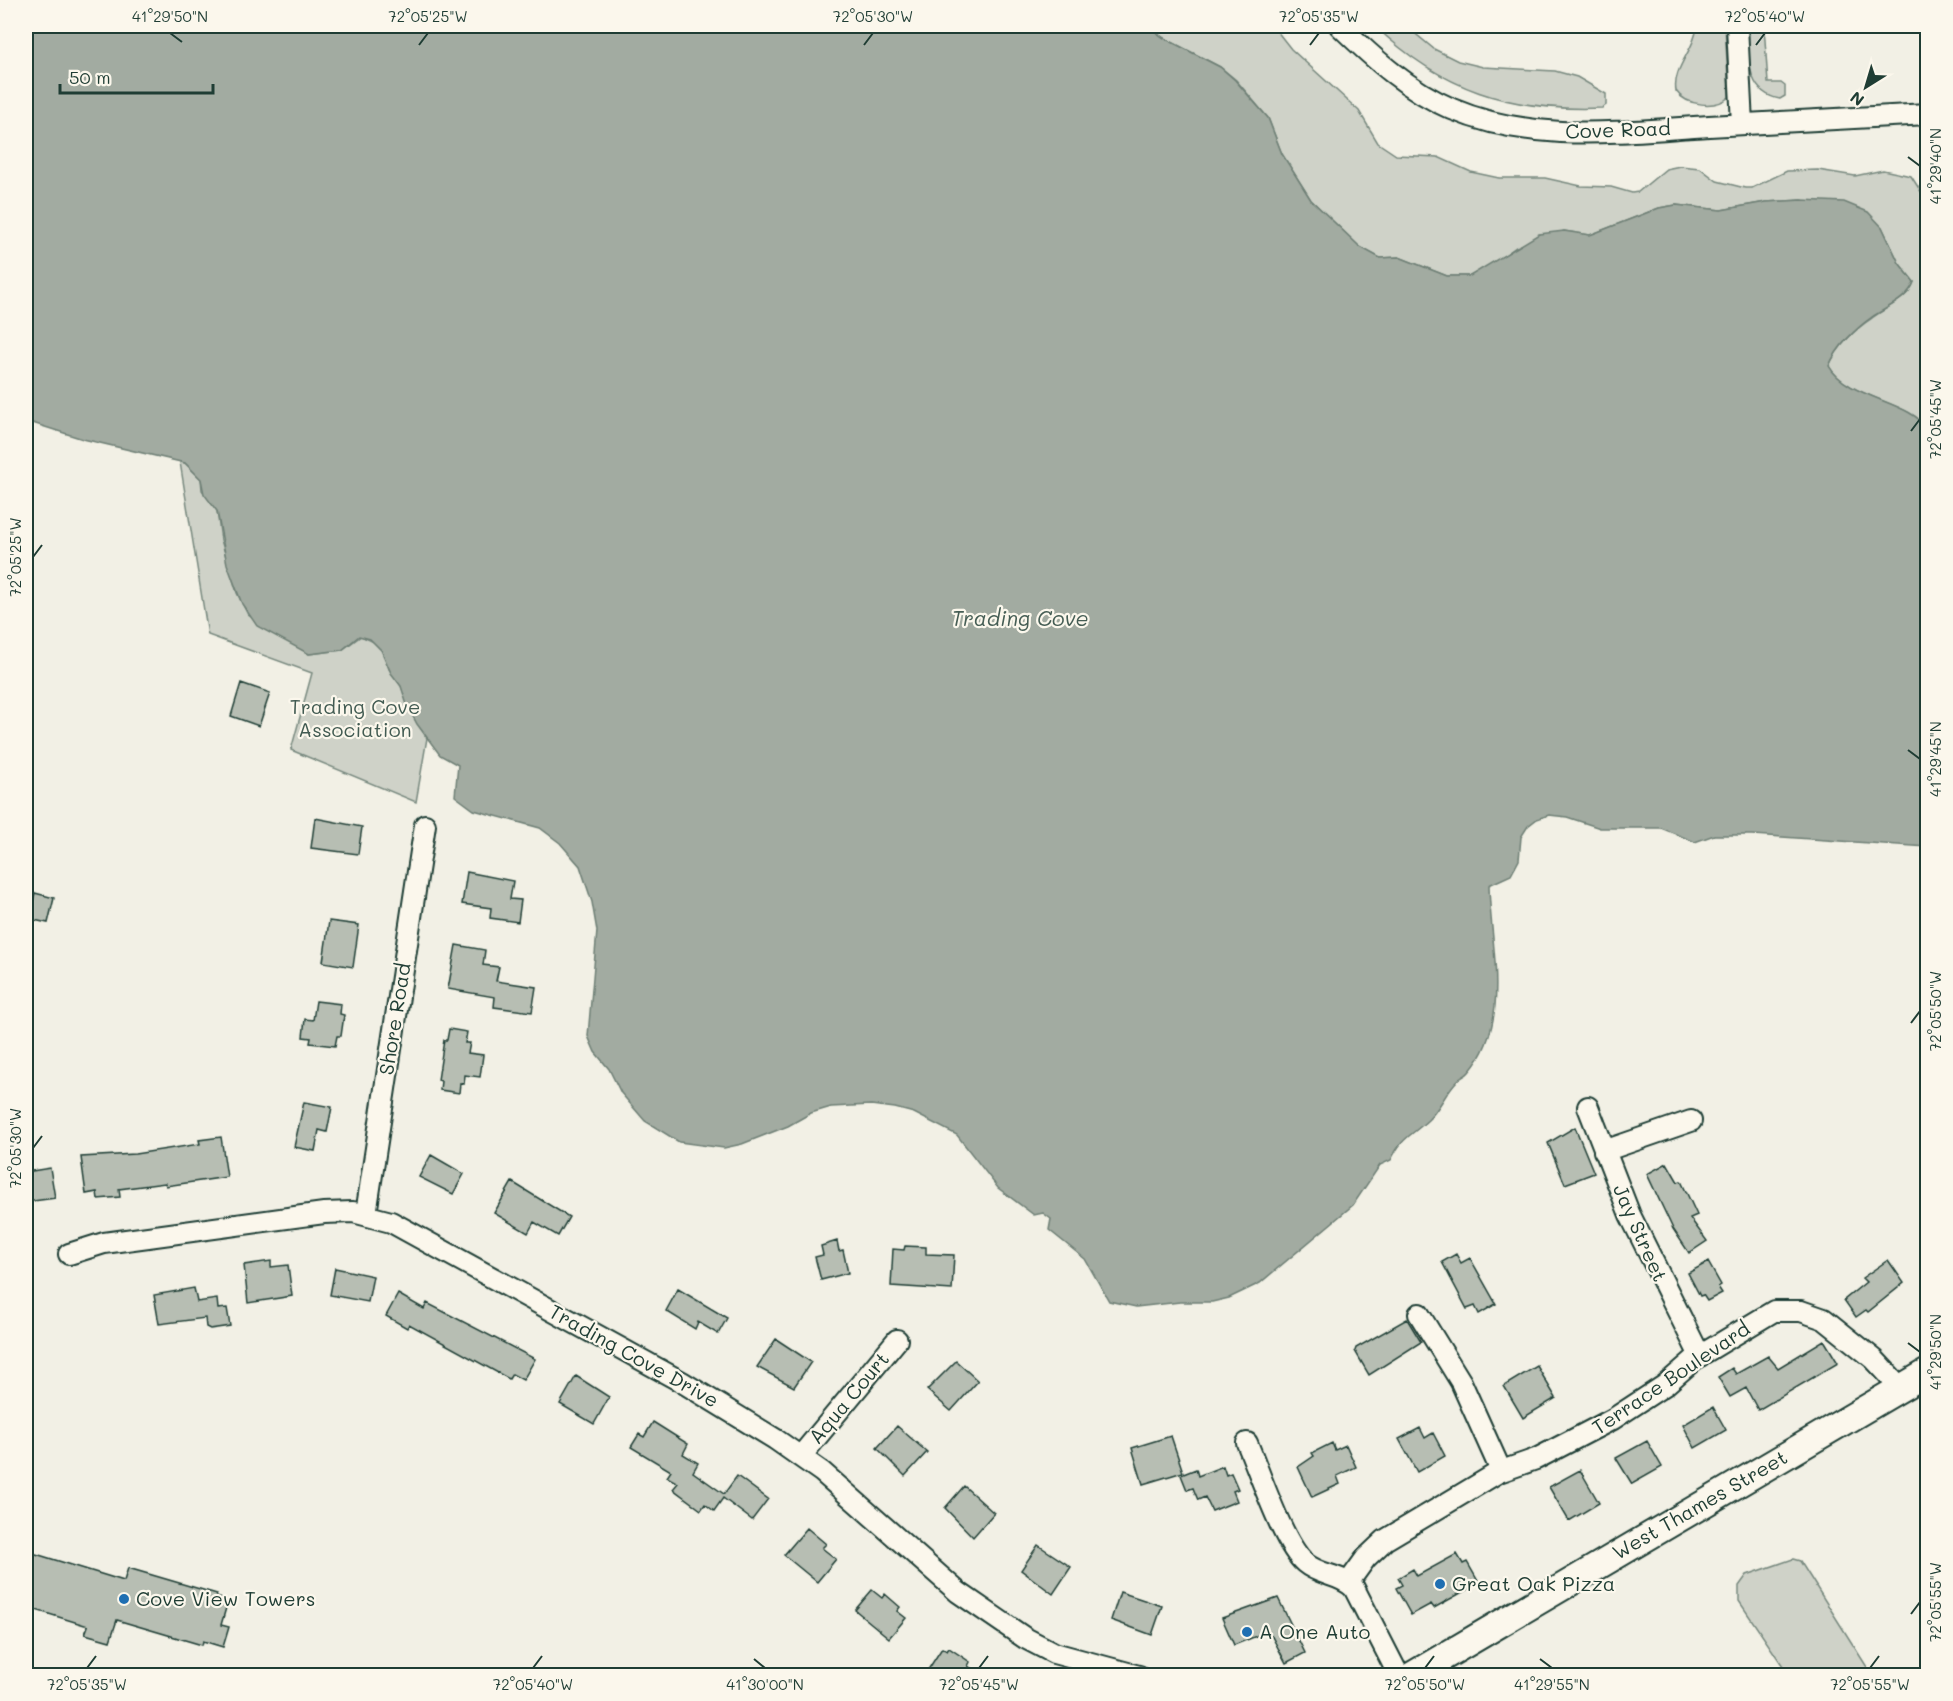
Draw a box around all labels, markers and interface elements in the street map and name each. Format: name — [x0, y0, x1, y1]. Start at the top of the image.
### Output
text: 41°29'50"N — [132, 6, 208, 26]
text: 72°05'25"W — [388, 6, 468, 26]
text: 72°05'30"W — [833, 6, 913, 26]
text: 72°05'35"W — [1279, 6, 1359, 26]
text: 72°05'40"W — [1725, 6, 1805, 26]
scale bar — [60, 57, 213, 95]
north arrow — [1836, 57, 1896, 117]
text: 50 m — [69, 65, 111, 89]
text: N — [1845, 87, 1868, 111]
street label: Cove Road — [1565, 114, 1671, 144]
text: 41°29'40"N — [1925, 128, 1945, 204]
text: 72°05'45"W — [1925, 379, 1945, 459]
text: 72°05'25"W — [5, 517, 25, 597]
water label: Trading Cove — [951, 604, 1089, 631]
park label: Trading Cove Association — [290, 693, 420, 742]
text: 41°29'45"N — [1925, 721, 1945, 797]
street label: Shore Road — [372, 961, 416, 1077]
text: 72°05'50"W — [1925, 971, 1945, 1051]
text: 72°05'30"W — [5, 1108, 25, 1188]
street label: Jay Street — [1608, 1180, 1674, 1285]
street label: Trading Cove Drive — [545, 1298, 724, 1413]
text: 41°29'50"N — [1925, 1314, 1945, 1390]
street label: Terrace Boulevard — [1586, 1315, 1754, 1440]
street label: Aqua Court — [802, 1346, 894, 1449]
street label: West Thames Street — [1607, 1443, 1792, 1565]
text: 72°05'55"W — [1925, 1562, 1945, 1642]
place label: Great Oak Pizza — [1452, 1570, 1615, 1596]
marker: Great Oak Pizza — [1433, 1577, 1447, 1591]
place label: Cove View Towers — [136, 1585, 315, 1611]
marker: Cove View Towers — [117, 1592, 131, 1606]
place label: A One Auto — [1259, 1618, 1371, 1644]
marker: A One Auto — [1240, 1625, 1254, 1639]
text: 72°05'35"W — [47, 1674, 127, 1694]
text: 72°05'40"W — [493, 1674, 573, 1694]
text: 41°30'00"N — [726, 1674, 804, 1694]
text: 72°05'45"W — [939, 1674, 1019, 1694]
text: 72°05'50"W — [1385, 1674, 1465, 1694]
text: 41°29'55"N — [1514, 1674, 1590, 1694]
text: 72°05'55"W — [1830, 1674, 1910, 1694]

